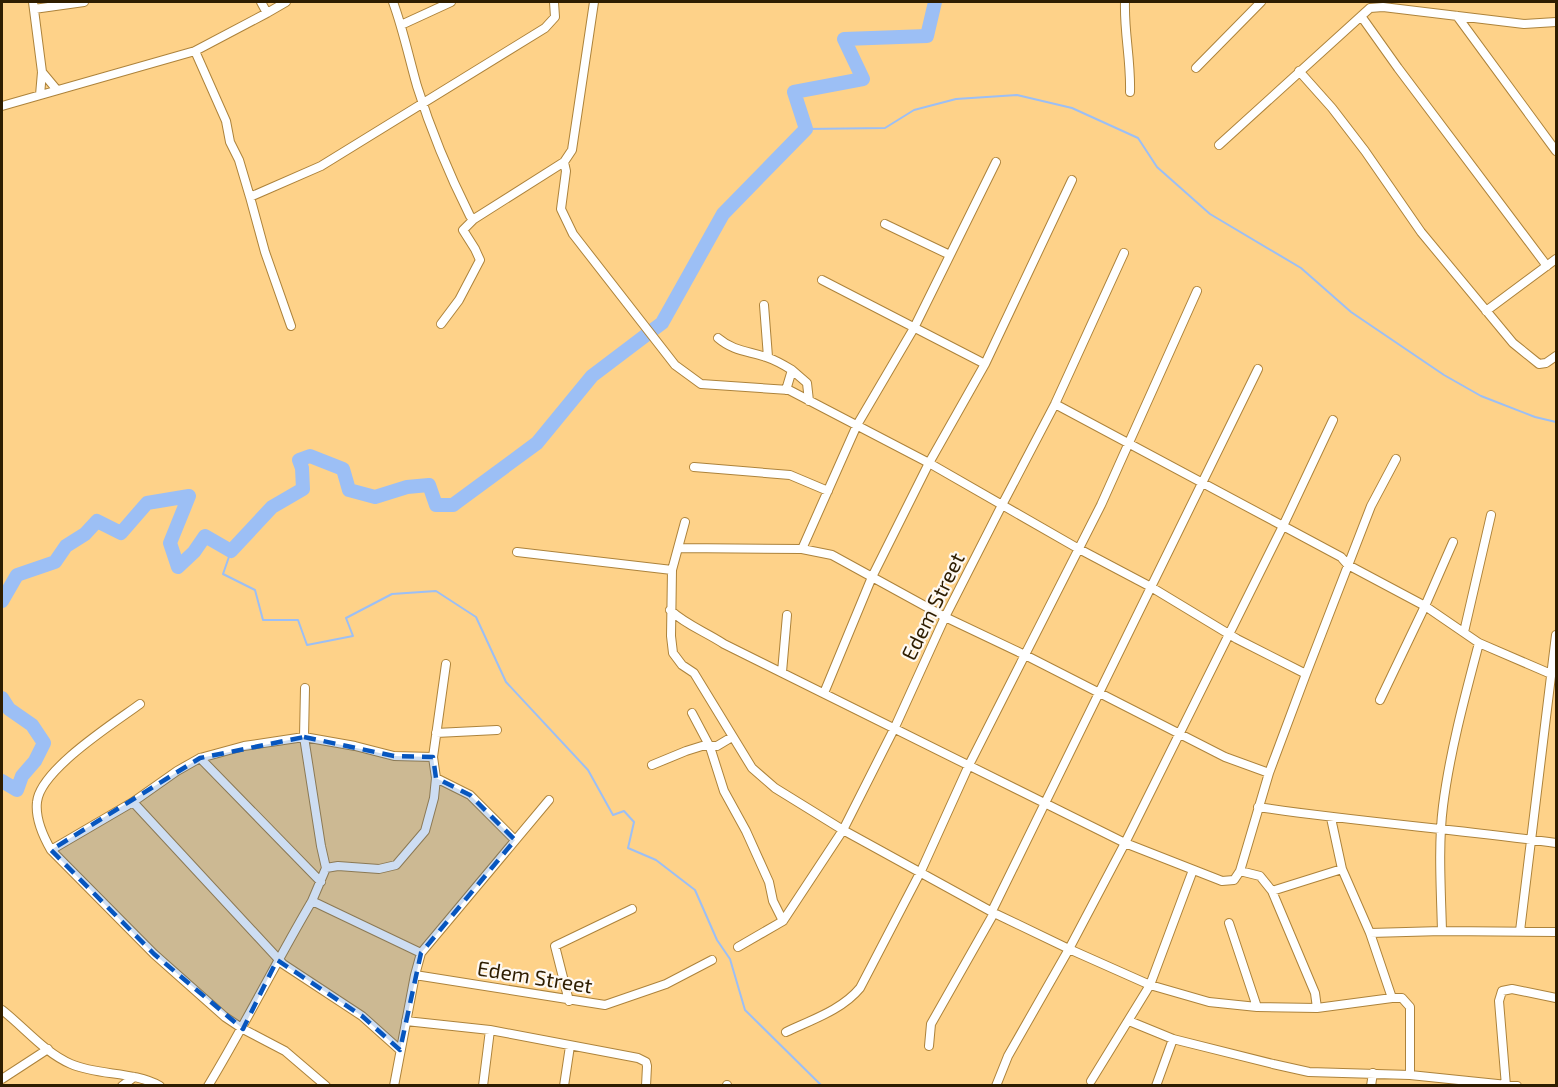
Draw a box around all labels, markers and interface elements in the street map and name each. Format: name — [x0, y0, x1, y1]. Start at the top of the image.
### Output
street label: Edem Street — [895, 548, 969, 664]
street label: Edem Street — [476, 955, 594, 997]

